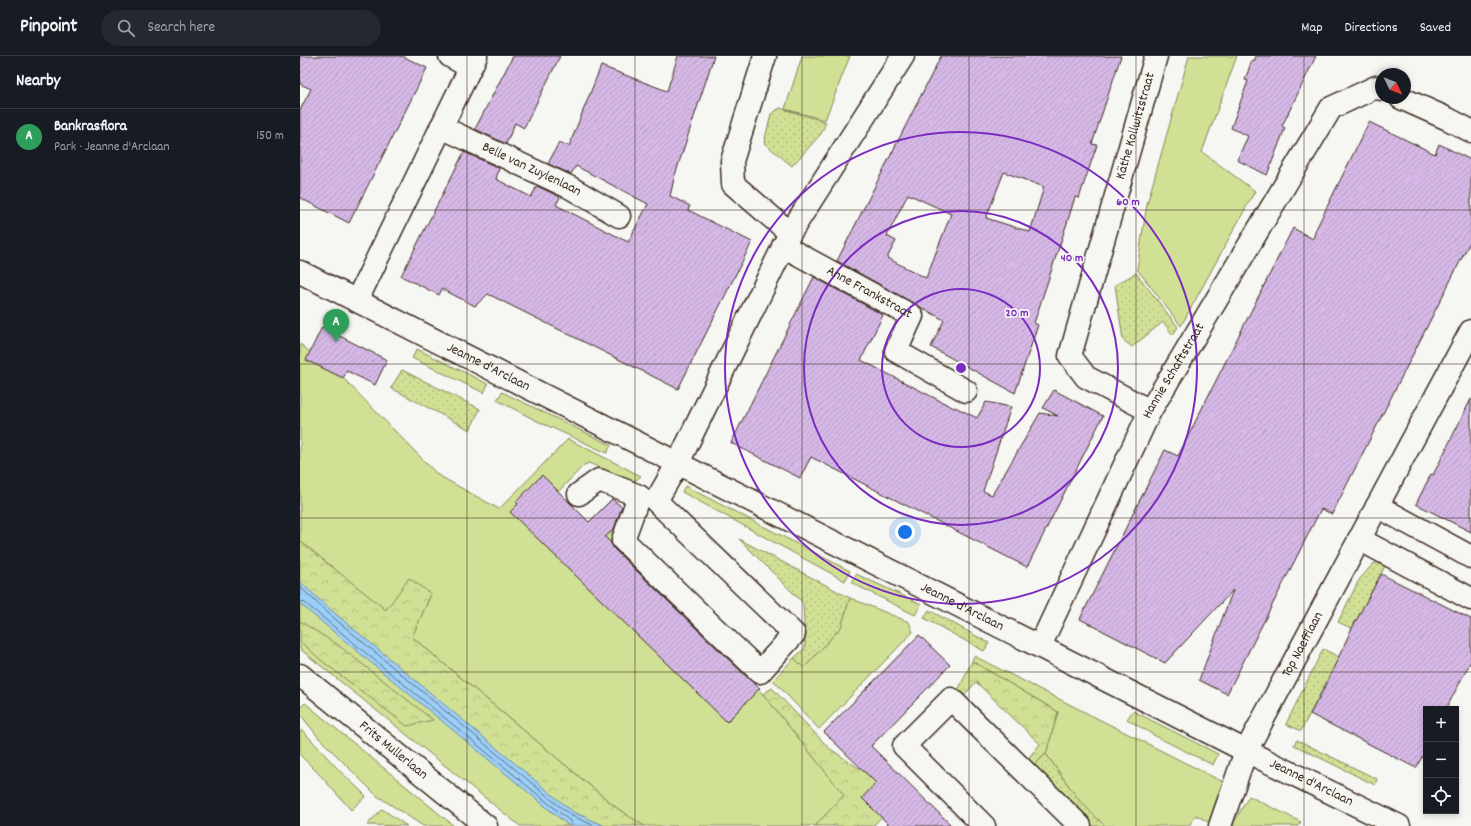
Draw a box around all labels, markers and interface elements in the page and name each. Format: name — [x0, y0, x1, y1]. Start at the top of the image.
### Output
search box — [101, 10, 381, 46]
text: Pinpoint — [20, 14, 77, 41]
icon: search — [115, 17, 137, 39]
text: Search here — [147, 17, 215, 39]
text: Map — [1301, 18, 1323, 38]
text: Directions — [1345, 18, 1398, 38]
text: Saved — [1420, 18, 1451, 38]
north arrow — [1375, 68, 1411, 104]
text: Nearby — [16, 70, 60, 94]
street label: Käthe Kollwitzstraat — [1111, 70, 1161, 182]
text: Bankrasflora — [54, 116, 127, 138]
text: A — [25, 127, 33, 146]
text: 150 m — [256, 127, 284, 146]
text: Park · Jeanne d'Arclaan — [54, 138, 169, 157]
street label: Belle van Zuylenlaan — [478, 138, 585, 202]
text: 60 m — [1116, 194, 1140, 211]
text: 40 m — [1061, 250, 1083, 267]
street label: Anne Frankstraat — [823, 261, 916, 324]
text: 20 m — [1006, 305, 1028, 322]
pin: A — [323, 309, 349, 342]
street label: Hannie Schaftstraat — [1138, 319, 1210, 422]
street label: Jeanne d'Arclaan — [443, 338, 533, 397]
centre of rings — [954, 361, 968, 375]
your location — [895, 522, 915, 542]
street label: Jeanne d'Arclaan — [917, 578, 1007, 637]
street label: Top Naefflaan — [1277, 608, 1329, 681]
map controls — [1423, 706, 1459, 814]
button: + — [1423, 706, 1459, 742]
street label: Frits Mullerlaan — [354, 717, 432, 785]
button: − — [1423, 742, 1459, 778]
street label: Jeanne d'Arclaan — [1266, 754, 1356, 812]
button: locate — [1423, 778, 1459, 814]

